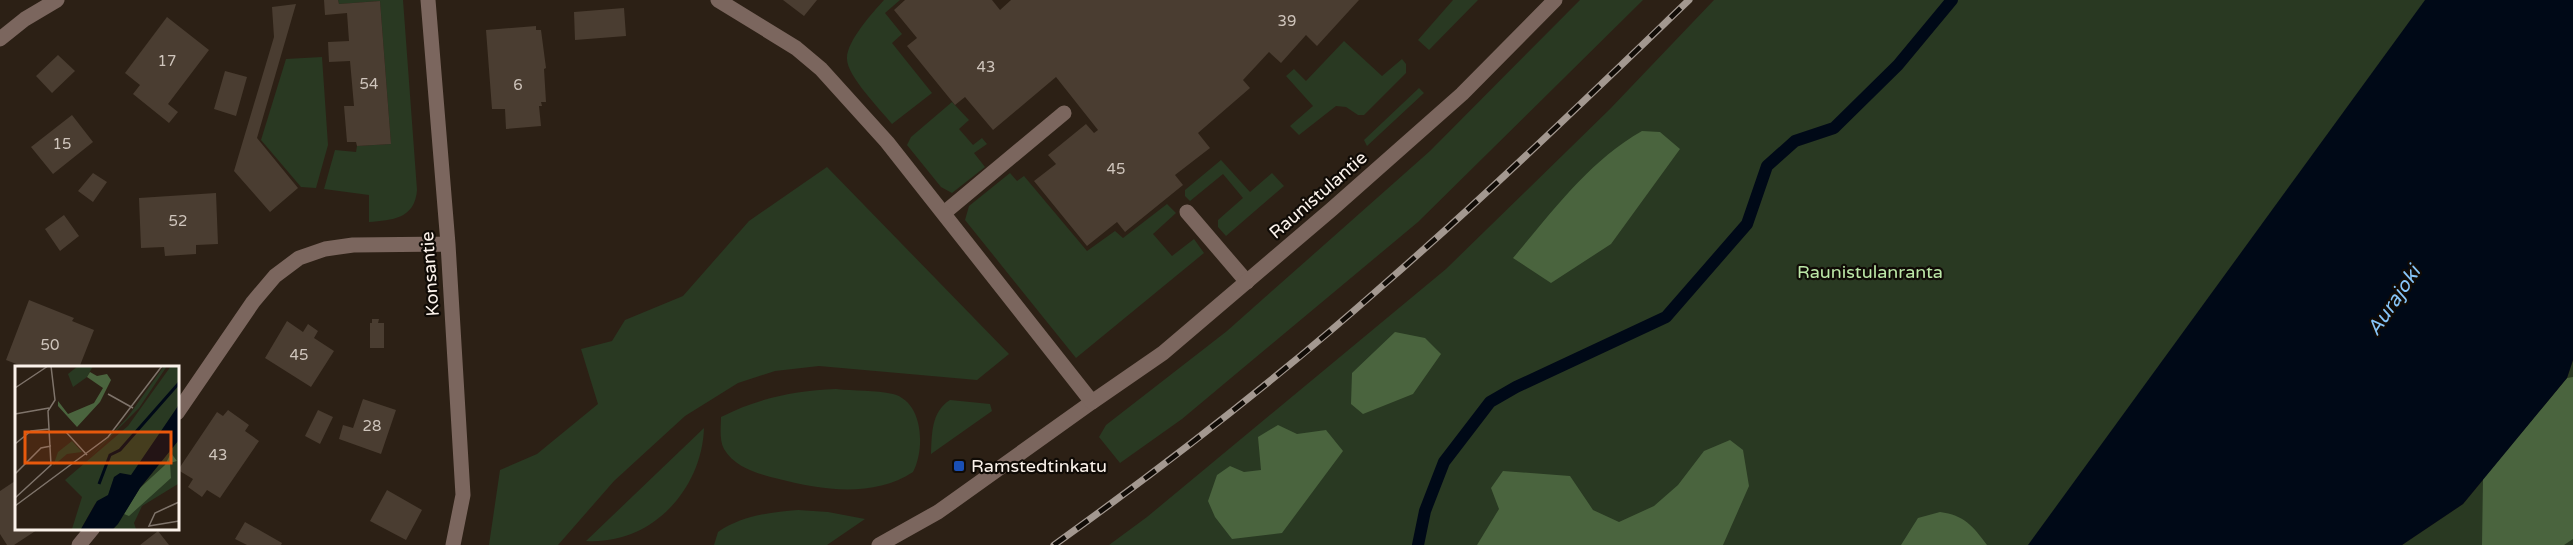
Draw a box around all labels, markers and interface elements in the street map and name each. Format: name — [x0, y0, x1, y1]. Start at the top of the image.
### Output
house number: 39 — [1278, 12, 1296, 30]
house number: 17 — [158, 52, 176, 70]
house number: 43 — [977, 58, 995, 76]
house number: 54 — [360, 75, 378, 93]
house number: 6 — [513, 76, 523, 94]
house number: 15 — [53, 135, 71, 153]
street label: Raunistulantie — [1265, 146, 1371, 244]
house number: 45 — [1107, 160, 1125, 178]
house number: 52 — [169, 212, 187, 230]
street label: Konsantie — [416, 231, 444, 317]
water label: Aurajoki — [2362, 259, 2428, 340]
park label: Raunistulanranta — [1797, 261, 1943, 283]
house number: 50 — [41, 336, 59, 354]
house number: 45 — [290, 346, 308, 364]
inset map — [15, 366, 178, 530]
house number: 28 — [363, 417, 381, 435]
house number: 43 — [209, 446, 227, 464]
place label: Ramstedtinkatu — [971, 455, 1107, 477]
marker: Ramstedtinkatu — [952, 459, 966, 473]

